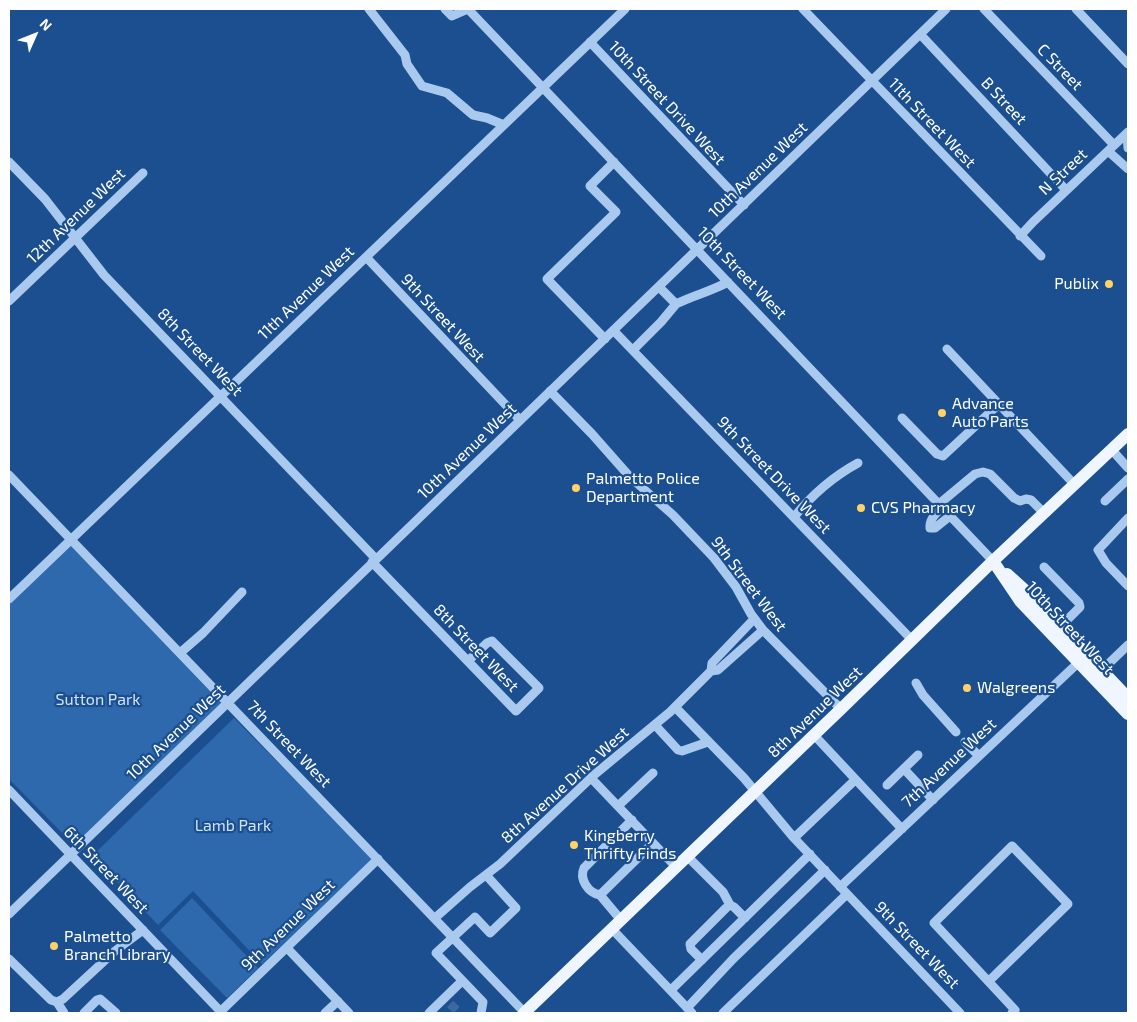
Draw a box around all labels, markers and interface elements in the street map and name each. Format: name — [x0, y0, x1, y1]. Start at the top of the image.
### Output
north arrow — [10, 10, 60, 60]
text: N — [37, 15, 56, 34]
street label: 10th Street Drive West — [605, 37, 729, 169]
street label: C Street — [1033, 40, 1087, 94]
street label: B Street — [977, 73, 1031, 129]
street label: 11th Street West — [884, 74, 980, 172]
street label: 10th Avenue West — [705, 118, 811, 222]
street label: N Street — [1035, 145, 1091, 199]
street label: 12th Avenue West — [23, 164, 129, 268]
street label: 10th Street West — [693, 223, 791, 323]
street label: 11th Avenue West — [254, 242, 358, 344]
street label: 9th Street West — [397, 270, 489, 366]
place label: Publix — [1054, 274, 1099, 294]
marker: Publix — [1103, 278, 1115, 290]
street label: 8th Street West — [153, 304, 247, 400]
place label: Advance Auto Parts — [952, 394, 1029, 432]
street label: 10th Avenue West — [414, 399, 520, 503]
marker: Advance Auto Parts — [936, 407, 948, 419]
street label: 9th Street Drive West — [713, 412, 835, 538]
place label: Palmetto Police Department — [586, 469, 700, 507]
marker: Palmetto Police Department — [570, 482, 582, 494]
place label: CVS Pharmacy — [871, 498, 975, 518]
marker: CVS Pharmacy — [855, 502, 867, 514]
street label: 9th Street West — [707, 533, 791, 635]
street label: 10th Street West — [1022, 577, 1118, 679]
street label: 8th Street West — [429, 600, 523, 696]
street label: 8th Avenue West — [764, 662, 866, 762]
place label: Walgreens — [977, 678, 1055, 698]
street label: 10th Avenue West — [123, 680, 229, 784]
marker: Walgreens — [961, 682, 973, 694]
park label: Sutton Park — [56, 690, 140, 710]
street label: 7th Street West — [243, 697, 335, 791]
street label: 7th Avenue West — [898, 714, 1000, 812]
street label: 8th Avenue Drive West — [497, 723, 633, 847]
park label: Lamb Park — [195, 816, 271, 836]
street label: 6th Street West — [60, 822, 152, 918]
place label: Kingberry Thrifty Finds — [584, 826, 676, 864]
marker: Kingberry Thrifty Finds — [568, 839, 580, 851]
street label: 9th Avenue West — [237, 875, 339, 975]
street label: 9th Street West — [871, 897, 963, 993]
place label: Palmetto Branch Library — [64, 927, 170, 965]
marker: Palmetto Branch Library — [48, 940, 60, 952]

